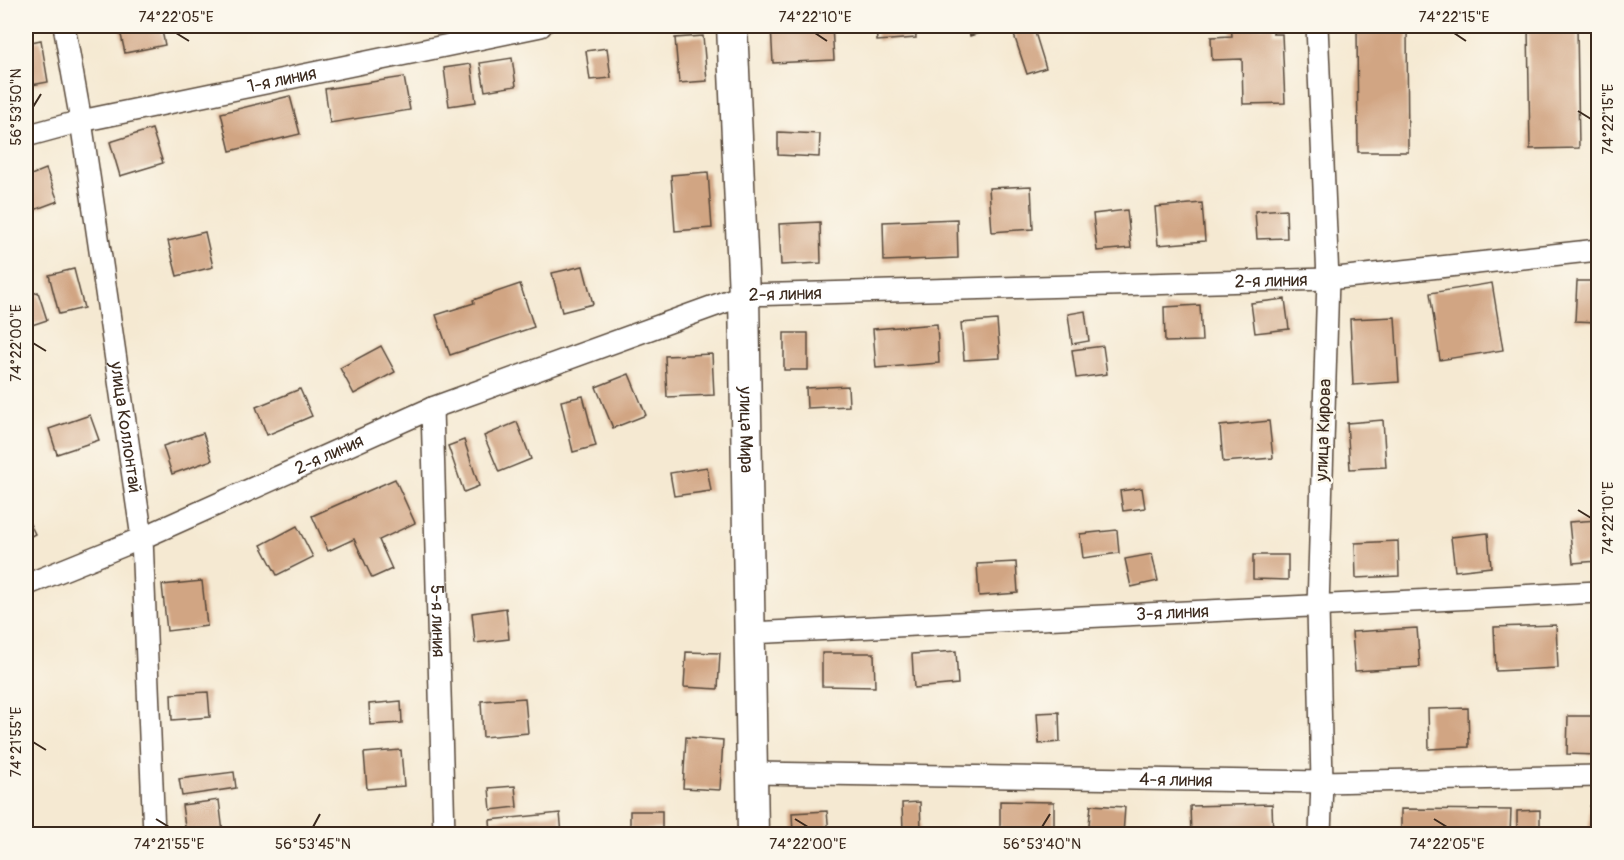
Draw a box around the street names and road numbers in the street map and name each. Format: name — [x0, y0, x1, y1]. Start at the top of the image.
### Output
street label: 1-я линия — [245, 62, 318, 98]
street label: 2-я линия — [1234, 269, 1308, 294]
street label: 2-я линия — [748, 282, 822, 307]
street label: улица Коллонтай — [104, 359, 146, 494]
street label: улица Кирова — [1310, 378, 1337, 483]
street label: улица Мира — [734, 385, 758, 473]
street label: 2-я линия — [291, 429, 367, 480]
street label: 5-я линия — [425, 584, 450, 658]
street label: 3-я линия — [1135, 600, 1210, 626]
street label: 4-я линия — [1139, 768, 1213, 792]

